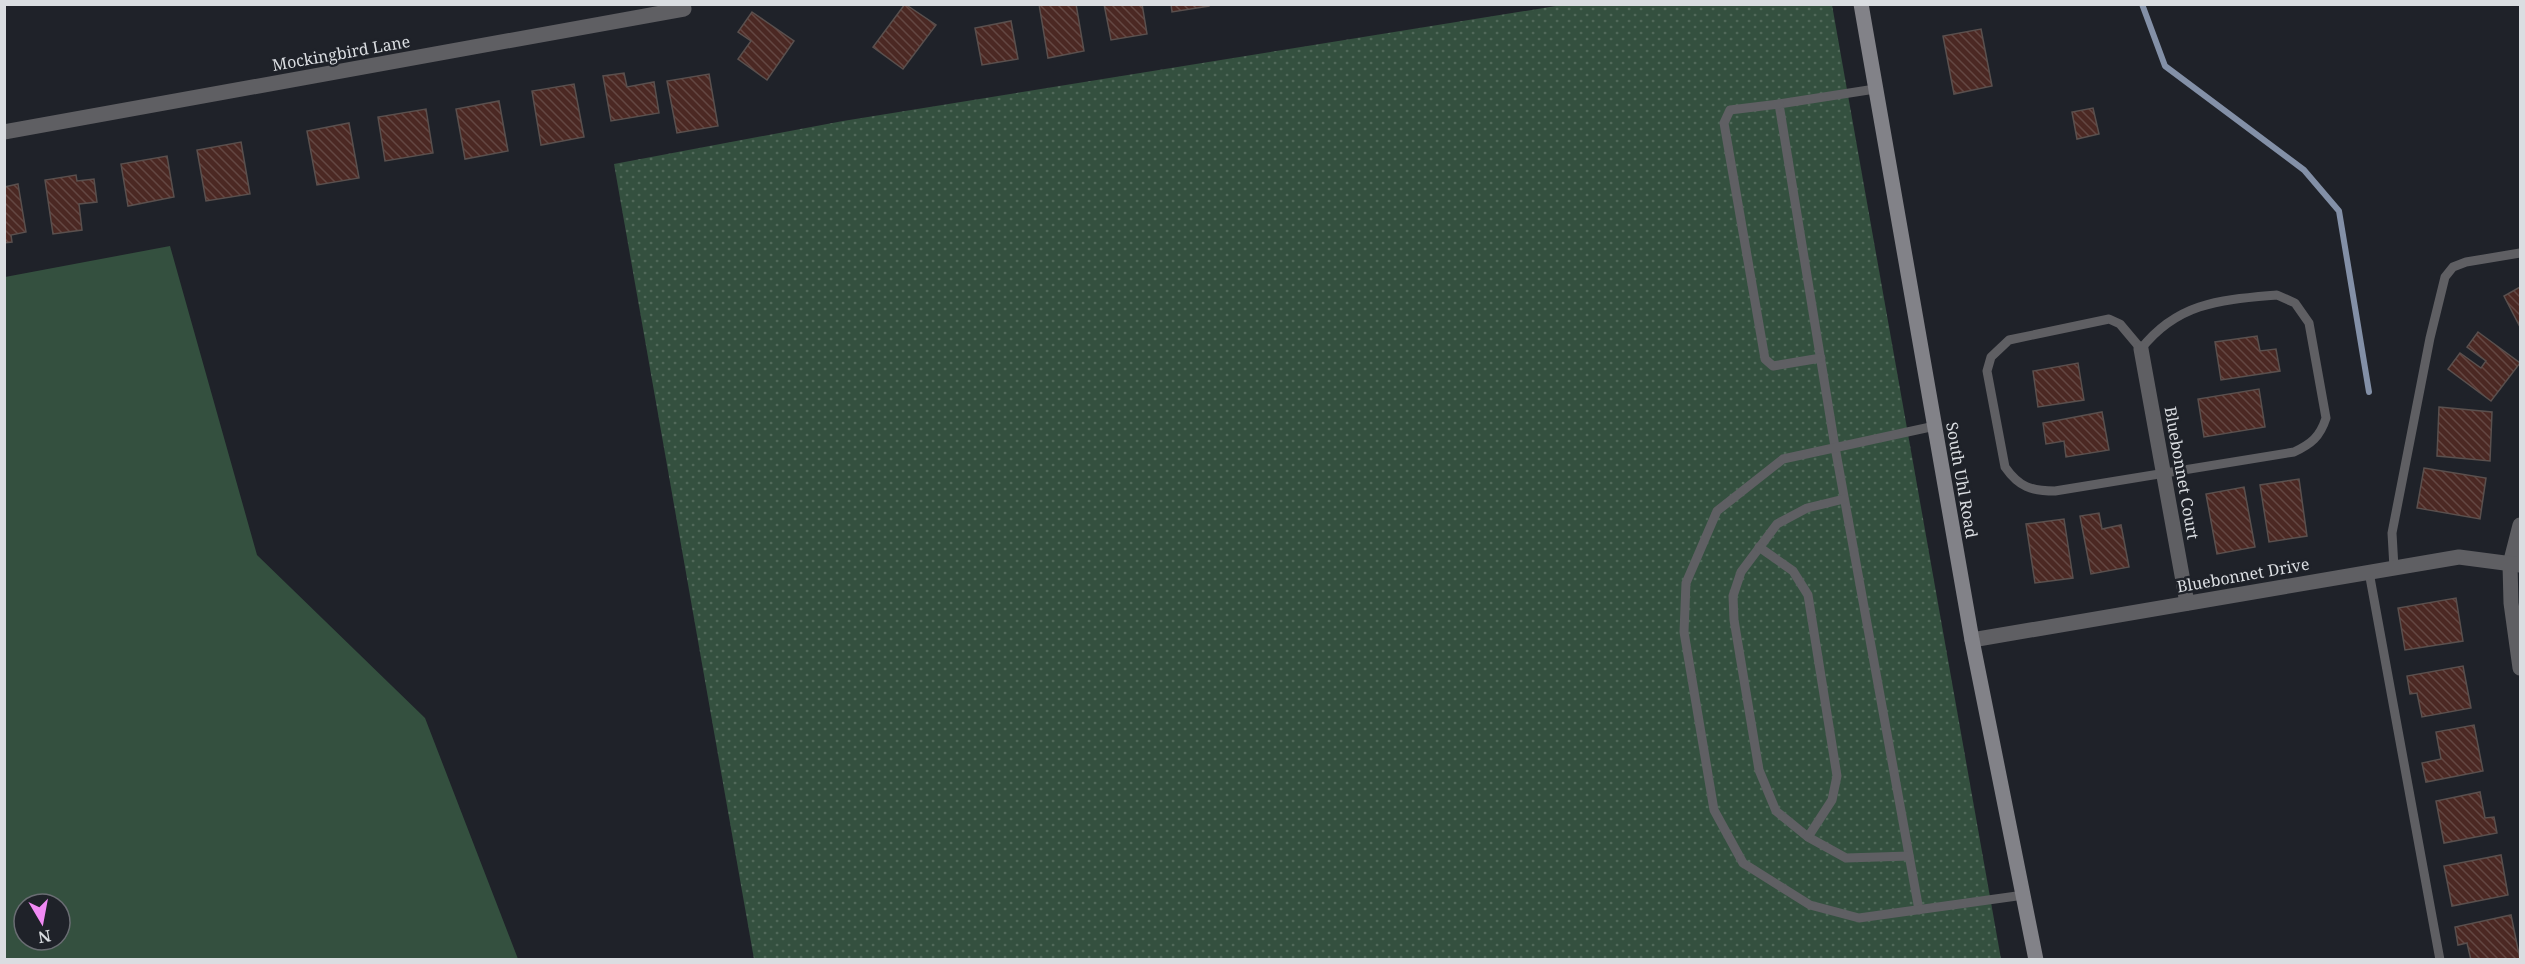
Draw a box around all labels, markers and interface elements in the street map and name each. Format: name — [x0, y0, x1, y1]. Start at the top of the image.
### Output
street label: Mockingbird Lane — [270, 30, 412, 76]
street label: Bluebonnet Court — [2159, 405, 2205, 542]
street label: South Uhl Road — [1941, 420, 1983, 540]
street label: Bluebonnet Drive — [2175, 553, 2311, 597]
north arrow — [12, 892, 72, 952]
text: N — [36, 925, 53, 949]

